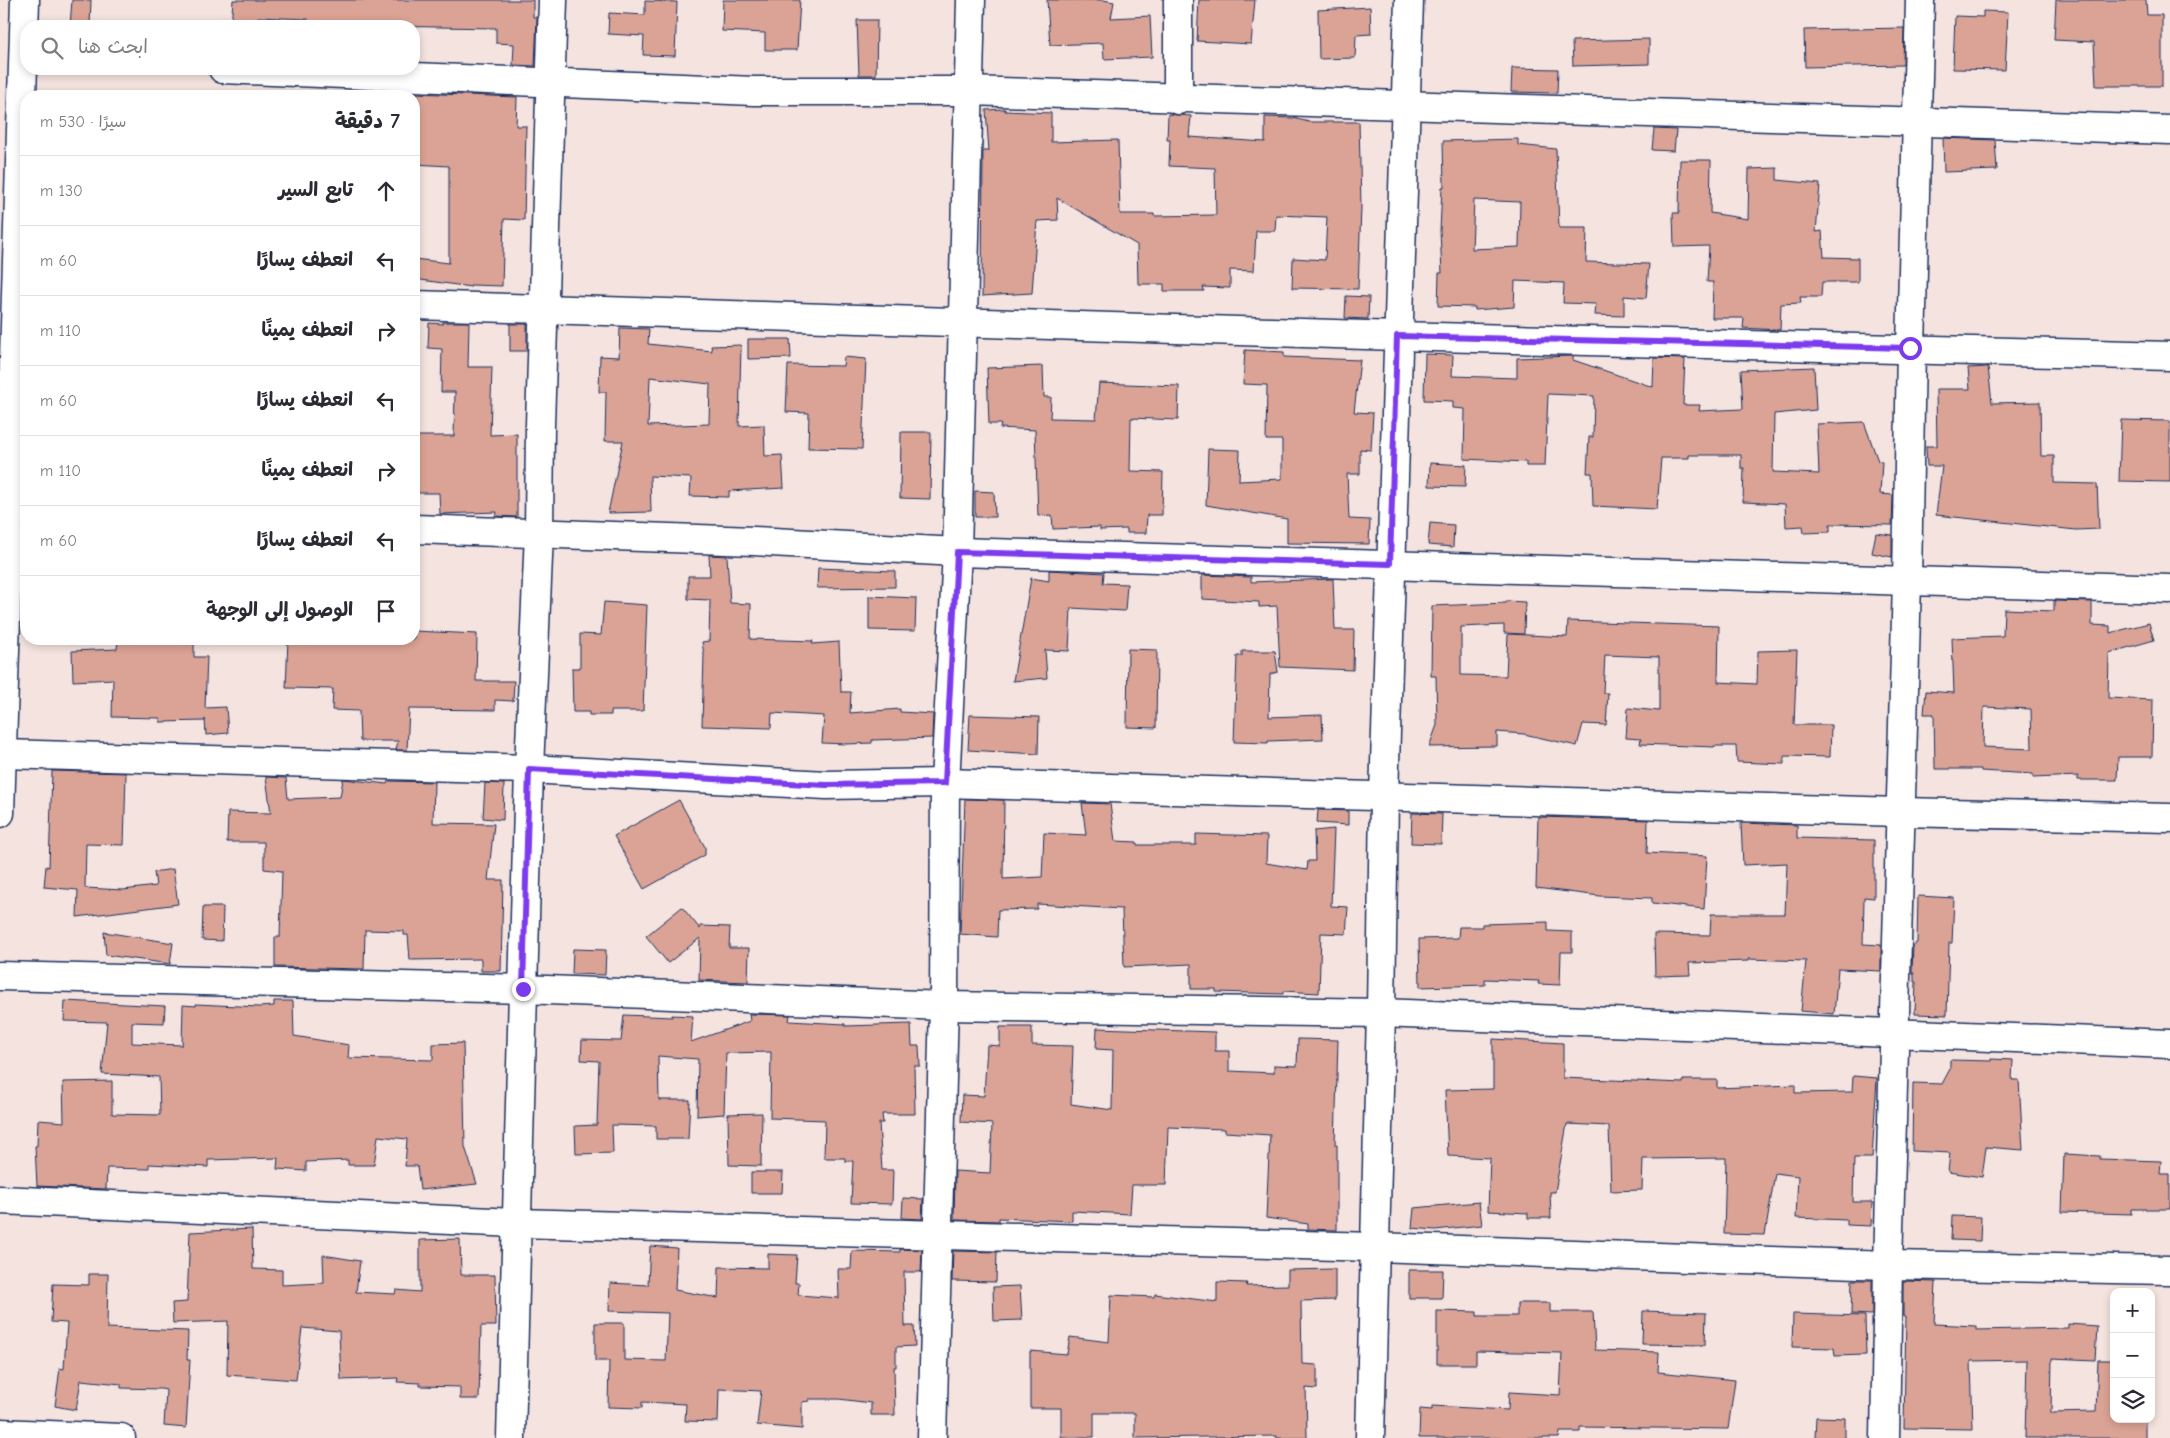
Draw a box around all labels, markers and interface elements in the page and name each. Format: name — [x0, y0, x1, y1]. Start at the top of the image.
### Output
search box — [20, 20, 420, 75]
icon: search — [38, 34, 66, 62]
text: ابحث هنا — [78, 36, 148, 58]
text: 7 دقيقة — [335, 109, 400, 133]
text: سيرًا · 530 m — [40, 113, 126, 131]
icon: ahead — [372, 177, 400, 205]
text: تابع السير — [279, 179, 353, 201]
text: 130 m — [40, 182, 83, 200]
icon: left — [372, 247, 400, 275]
text: انعطف يسارًا — [256, 249, 353, 271]
text: 60 m — [40, 252, 77, 270]
icon: right — [372, 317, 400, 345]
text: انعطف يمينًا — [261, 319, 353, 341]
text: 110 m — [40, 322, 81, 340]
route start — [1899, 337, 1922, 360]
icon: left — [372, 387, 400, 415]
text: انعطف يسارًا — [256, 389, 353, 411]
text: 60 m — [40, 392, 77, 410]
icon: right — [372, 457, 400, 485]
text: انعطف يمينًا — [261, 459, 353, 481]
text: 110 m — [40, 462, 81, 480]
icon: left — [372, 527, 400, 555]
text: انعطف يسارًا — [256, 529, 353, 551]
text: 60 m — [40, 532, 77, 550]
icon: arrive — [372, 597, 400, 625]
text: الوصول إلى الوجهة — [206, 599, 353, 621]
route end — [512, 978, 535, 1001]
map controls — [2110, 1288, 2155, 1423]
button: + — [2110, 1288, 2155, 1333]
button: − — [2110, 1333, 2155, 1378]
button: layers — [2110, 1378, 2155, 1423]

